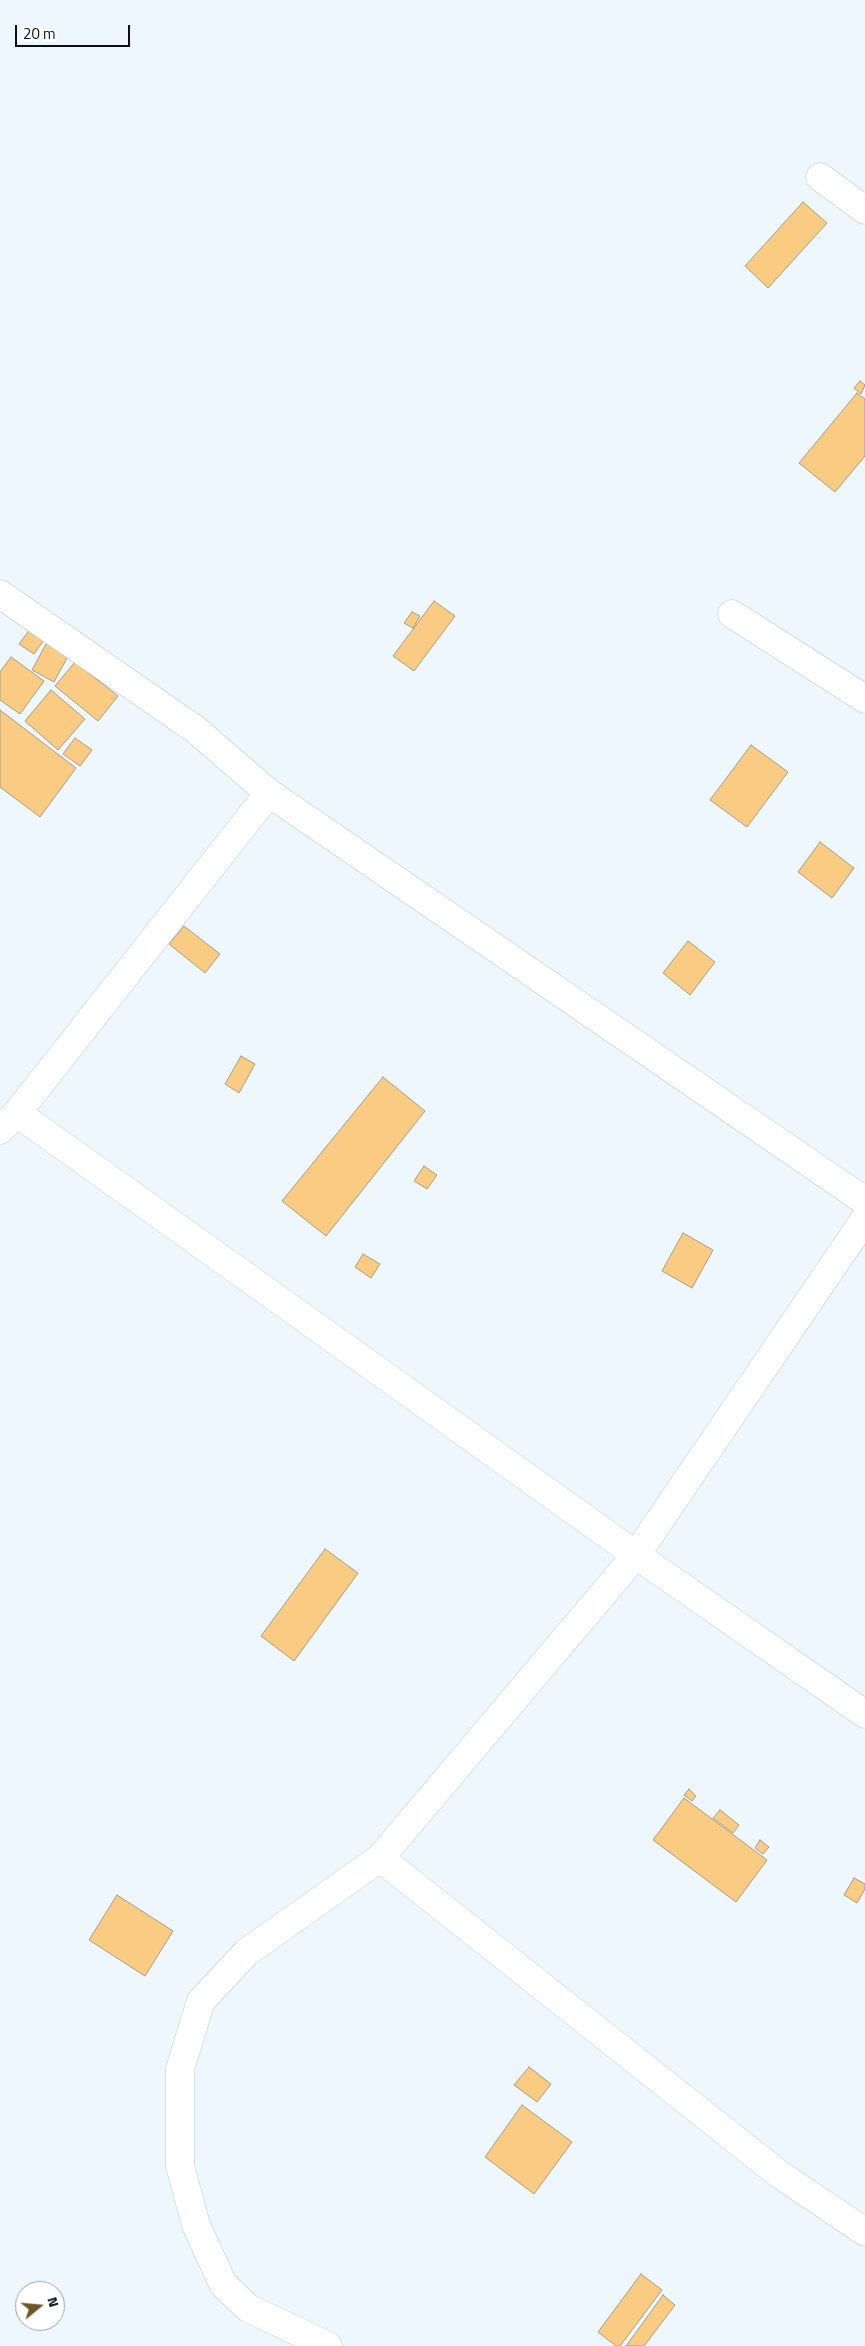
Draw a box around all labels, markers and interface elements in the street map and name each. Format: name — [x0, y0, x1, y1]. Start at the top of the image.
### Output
scale bar — [18, 15, 132, 47]
text: 20 m — [23, 22, 56, 45]
north arrow — [15, 2281, 65, 2331]
text: N — [42, 2294, 65, 2309]

